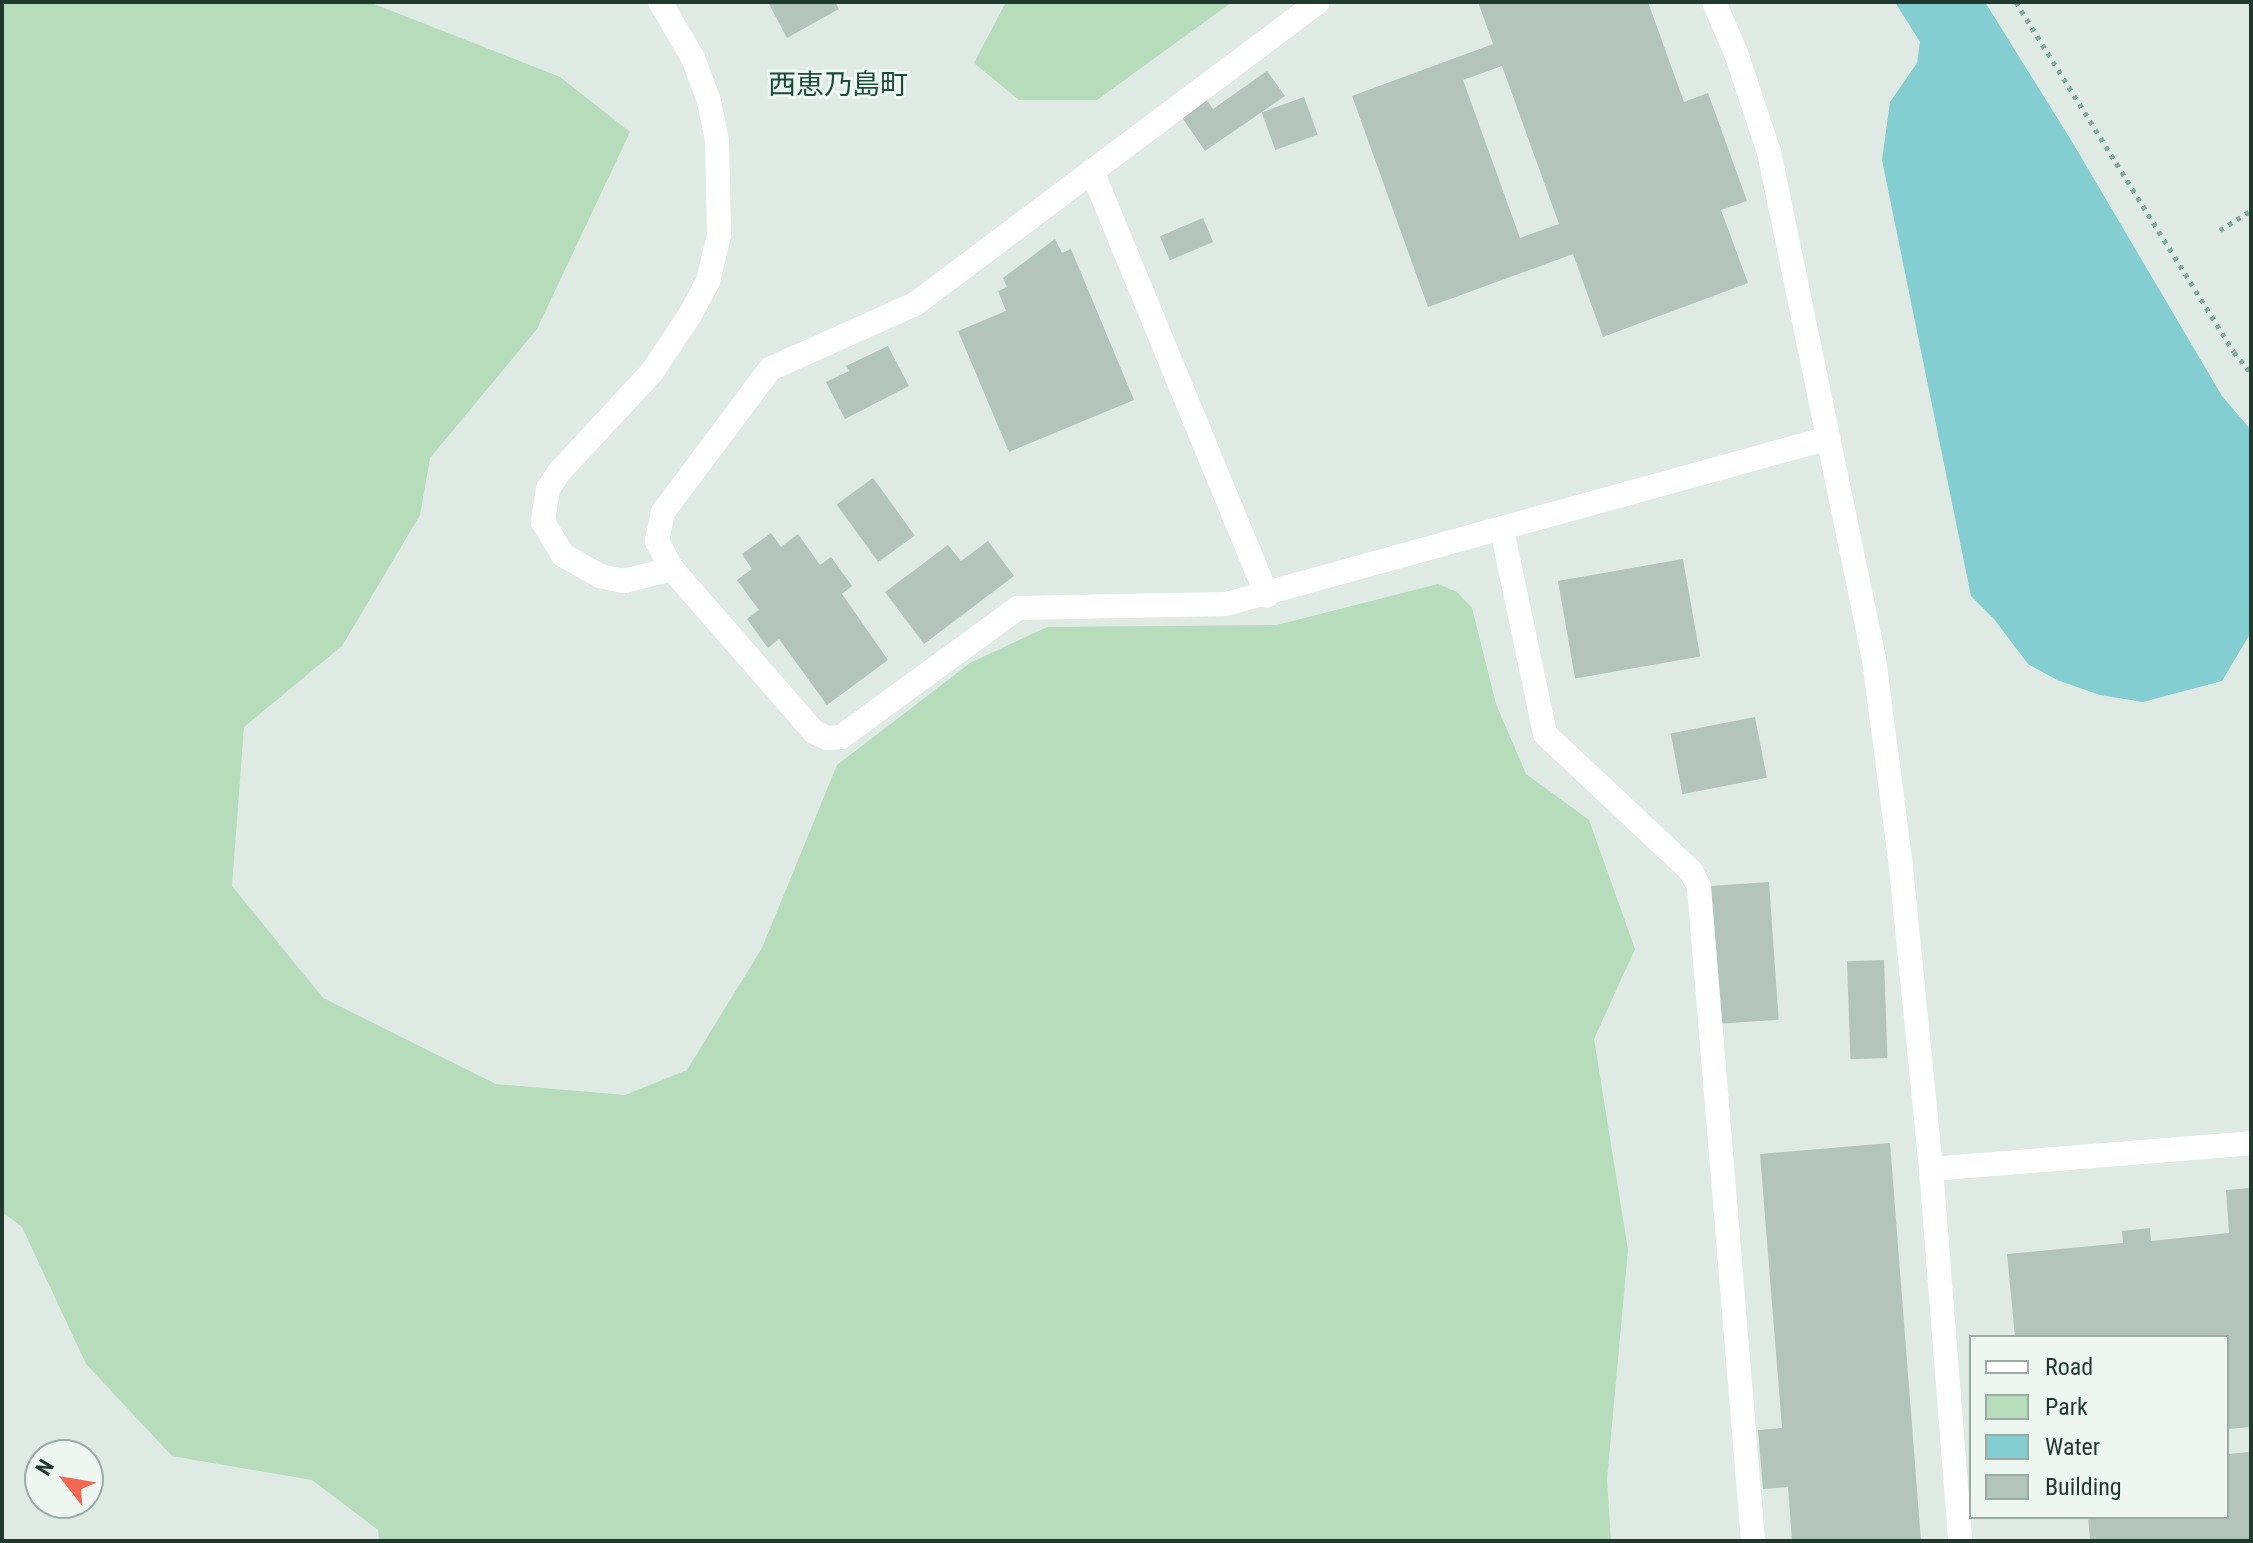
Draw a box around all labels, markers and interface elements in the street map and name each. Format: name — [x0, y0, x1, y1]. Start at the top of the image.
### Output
district label: 西恵乃島町 — [768, 68, 908, 102]
legend — [1969, 1335, 2229, 1519]
text: Road — [2045, 1353, 2093, 1381]
text: Park — [2045, 1393, 2088, 1421]
text: Water — [2045, 1433, 2100, 1461]
north arrow — [24, 1439, 104, 1519]
text: N — [31, 1455, 59, 1480]
text: Building — [2045, 1473, 2122, 1501]

